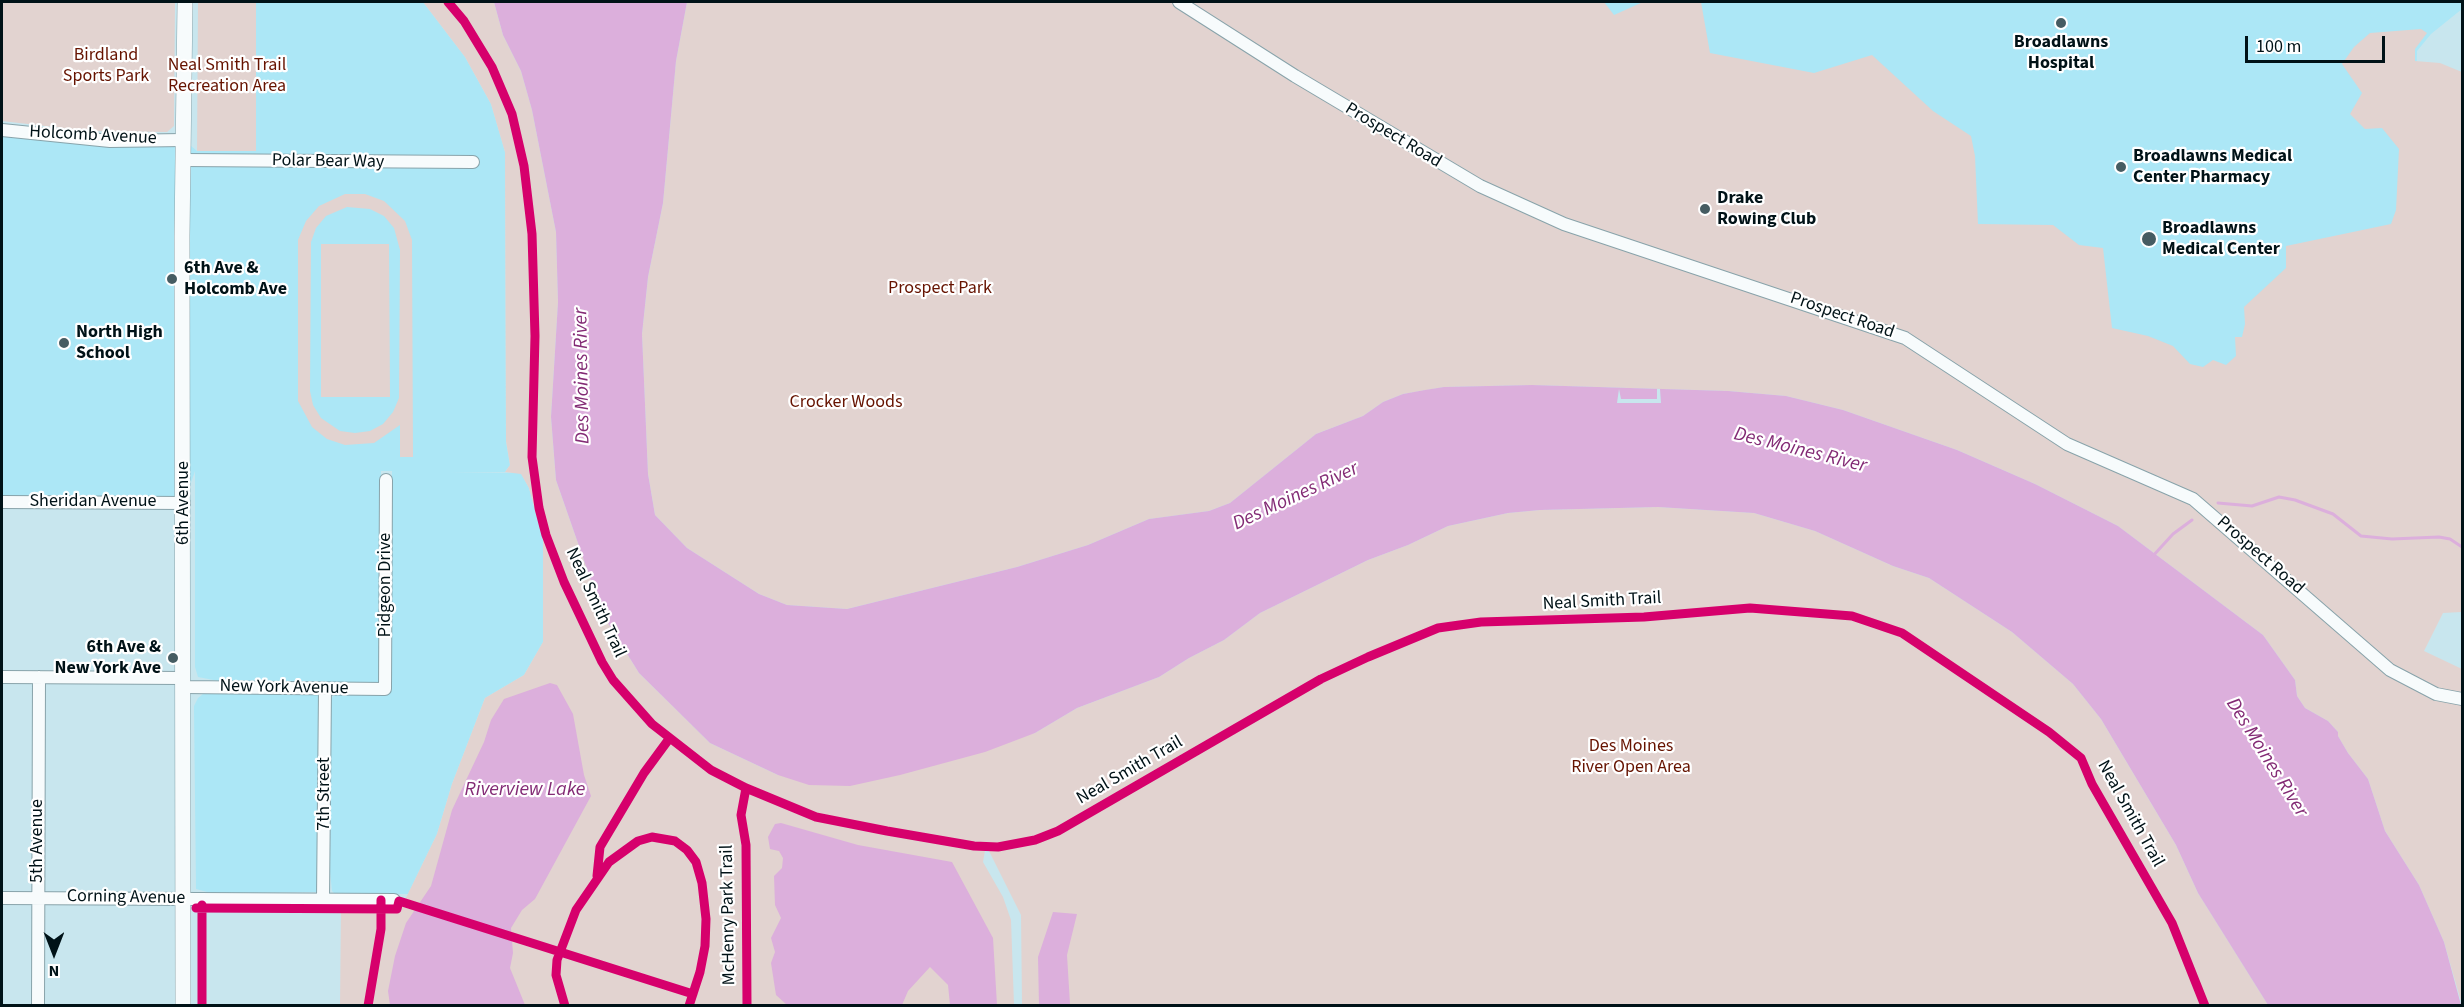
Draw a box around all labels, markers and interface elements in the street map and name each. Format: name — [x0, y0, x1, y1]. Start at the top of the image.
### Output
marker: Broadlawns Hospital — [2054, 16, 2068, 30]
scale bar — [2248, 24, 2388, 62]
place label: Broadlawns Hospital — [2014, 32, 2108, 74]
text: 100 m — [2256, 34, 2301, 59]
park label: Birdland Sports Park — [63, 45, 149, 88]
park label: Neal Smith Trail Recreation Area — [168, 55, 286, 98]
street label: Prospect Road — [1341, 99, 1445, 173]
street label: Holcomb Avenue — [29, 122, 157, 150]
place label: Broadlawns Medical Center Pharmacy — [2133, 146, 2292, 188]
street label: Polar Bear Way — [272, 150, 384, 174]
marker: Broadlawns Medical Center Pharmacy — [2114, 160, 2128, 174]
place label: Drake Rowing Club — [1717, 188, 1816, 230]
marker: Drake Rowing Club — [1698, 202, 1712, 216]
place label: Broadlawns Medical Center — [2162, 218, 2280, 260]
marker: Broadlawns Medical Center — [2140, 230, 2158, 248]
place label: 6th Ave & Holcomb Ave — [184, 258, 287, 300]
marker: 6th Ave & Holcomb Ave — [165, 272, 179, 286]
park label: Prospect Park — [888, 278, 992, 300]
street label: Prospect Road — [1787, 288, 1897, 344]
water label: Des Moines River — [570, 308, 596, 444]
place label: North High School — [76, 322, 163, 364]
marker: North High School — [57, 336, 71, 350]
park label: Crocker Woods — [790, 392, 902, 414]
water label: Des Moines River — [1731, 423, 1869, 479]
water label: Des Moines River — [1229, 457, 1363, 537]
street label: 6th Avenue — [173, 461, 195, 545]
street label: Sheridan Avenue — [30, 491, 156, 513]
street label: Prospect Road — [2212, 512, 2308, 600]
street label: Pidgeon Drive — [375, 533, 397, 637]
street label: Neal Smith Trail — [560, 545, 630, 661]
street label: Neal Smith Trail — [1542, 588, 1662, 616]
place label: 6th Ave & New York Ave — [55, 637, 161, 680]
marker: 6th Ave & New York Ave — [166, 651, 180, 665]
street label: New York Avenue — [219, 676, 349, 700]
water label: Des Moines River — [2220, 694, 2312, 822]
street label: Neal Smith Trail — [1073, 732, 1187, 810]
park label: Des Moines River Open Area — [1571, 736, 1691, 778]
street label: 7th Street — [314, 757, 336, 831]
street label: Neal Smith Trail — [2092, 757, 2168, 871]
water label: Riverview Lake — [465, 779, 585, 803]
street label: 5th Avenue — [27, 799, 49, 883]
street label: McHenry Park Trail — [717, 845, 741, 985]
street label: Corning Avenue — [67, 886, 185, 910]
north arrow — [24, 923, 84, 983]
text: N — [49, 960, 59, 982]

